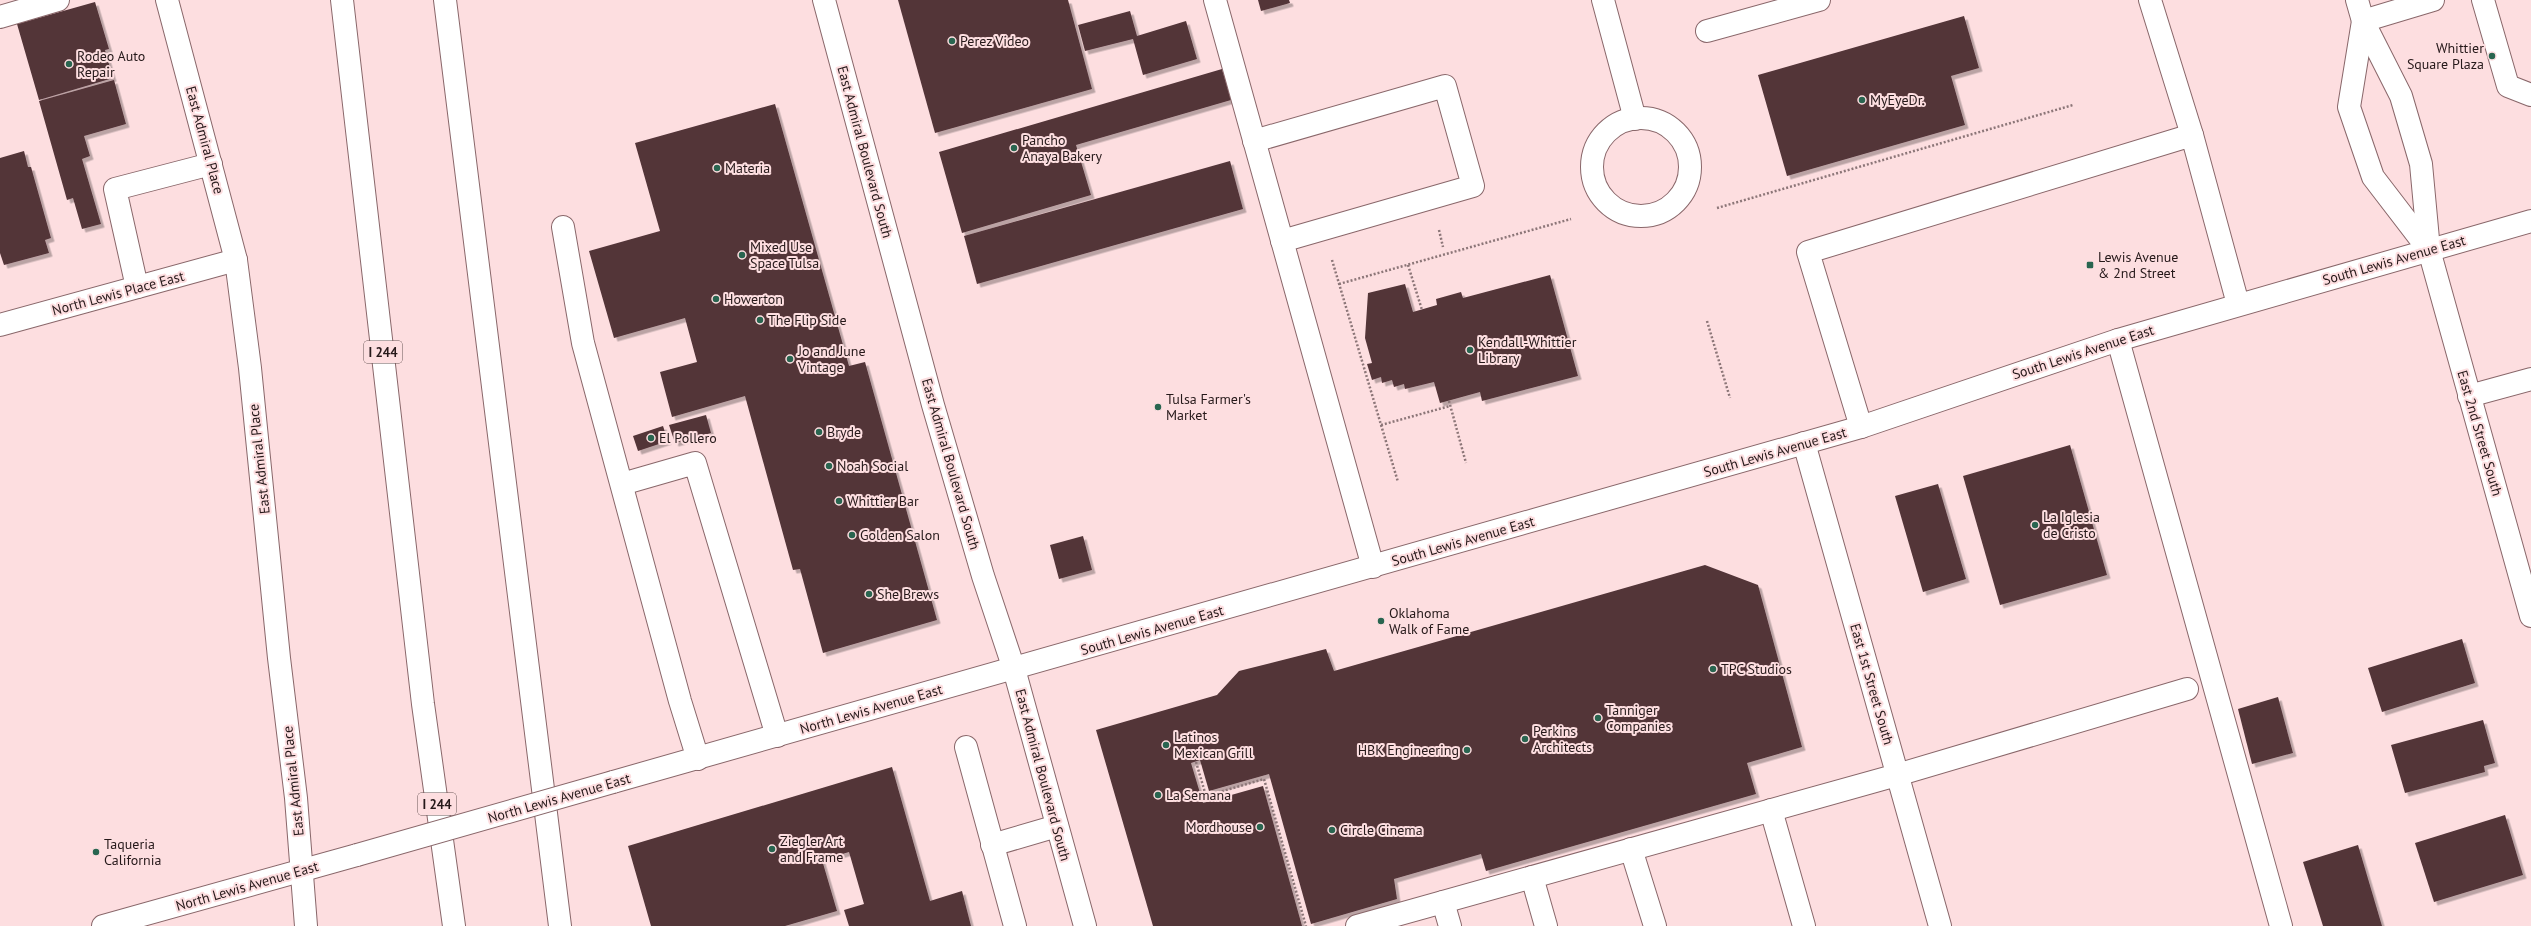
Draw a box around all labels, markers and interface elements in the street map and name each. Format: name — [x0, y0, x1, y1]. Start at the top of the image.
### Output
place label: Perez Video — [960, 32, 1029, 50]
marker: Perez Video — [947, 36, 957, 46]
place label: Whittier Square Plaza — [2407, 39, 2484, 73]
place label: Rodeo Auto Repair — [77, 47, 145, 81]
marker: Whittier Square Plaza — [2487, 51, 2497, 61]
marker: Rodeo Auto Repair — [64, 59, 74, 69]
street label: East Admiral Boulevard South — [833, 64, 897, 240]
street label: East Admiral Place — [182, 84, 228, 196]
place label: MyEyeDr. — [1870, 91, 1925, 109]
marker: MyEyeDr. — [1857, 95, 1867, 105]
place label: Pancho Anaya Bakery — [1022, 131, 1103, 165]
marker: Pancho Anaya Bakery — [1009, 143, 1019, 153]
place label: Materia — [725, 159, 770, 177]
marker: Materia — [712, 163, 722, 173]
street label: South Lewis Avenue East — [2320, 231, 2468, 289]
place label: Mixed Use Space Tulsa — [750, 238, 819, 272]
place label: Lewis Avenue & 2nd Street — [2098, 248, 2178, 282]
marker: Mixed Use Space Tulsa — [737, 250, 747, 260]
marker: Lewis Avenue & 2nd Street — [2085, 260, 2095, 270]
street label: North Lewis Place East — [50, 267, 186, 319]
place label: Howerton — [724, 290, 783, 308]
marker: Howerton — [711, 294, 721, 304]
place label: The Flip Side — [768, 311, 847, 329]
marker: The Flip Side — [755, 315, 765, 325]
street label: South Lewis Avenue East — [2010, 321, 2156, 383]
place label: Kendall-Whittier Library — [1478, 333, 1577, 367]
road number: I 244 — [364, 341, 402, 363]
place label: Jo and June Vintage — [797, 342, 866, 376]
marker: Kendall-Whittier Library — [1465, 345, 1475, 355]
marker: Jo and June Vintage — [785, 354, 795, 364]
street label: East 2nd Street South — [2453, 368, 2507, 498]
street label: East Admiral Boulevard South — [918, 376, 984, 552]
place label: Tulsa Farmer's Market — [1166, 390, 1251, 424]
marker: Tulsa Farmer's Market — [1153, 402, 1163, 412]
street label: East Admiral Place — [244, 403, 274, 515]
place label: Bryde — [827, 423, 861, 441]
street label: South Lewis Avenue East — [1701, 423, 1849, 481]
marker: Bryde — [814, 427, 824, 437]
place label: El Pollero — [659, 429, 717, 447]
marker: El Pollero — [646, 433, 656, 443]
place label: Noah Social — [837, 457, 908, 475]
marker: Noah Social — [824, 461, 834, 471]
place label: Whittier Bar — [847, 492, 919, 510]
marker: Whittier Bar — [834, 496, 844, 506]
place label: La Iglesia de Cristo — [2043, 508, 2100, 542]
street label: South Lewis Avenue East — [1389, 512, 1537, 570]
marker: La Iglesia de Cristo — [2030, 520, 2040, 530]
place label: Golden Salon — [860, 526, 940, 544]
marker: Golden Salon — [847, 530, 857, 540]
place label: She Brews — [877, 585, 939, 603]
marker: She Brews — [864, 589, 874, 599]
street label: South Lewis Avenue East — [1078, 601, 1226, 659]
place label: Oklahoma Walk of Fame — [1389, 604, 1469, 638]
marker: Oklahoma Walk of Fame — [1376, 616, 1386, 626]
street label: East 1st Street South — [1846, 621, 1898, 747]
place label: TPC Studios — [1721, 660, 1792, 678]
marker: TPC Studios — [1708, 664, 1718, 674]
street label: North Lewis Avenue East — [798, 680, 945, 738]
street label: East Admiral Boulevard South — [1011, 687, 1075, 863]
place label: Tanniger Companies — [1606, 701, 1671, 735]
marker: Tanniger Companies — [1593, 713, 1603, 723]
place label: Perkins Architects — [1533, 722, 1592, 756]
street label: East Admiral Place — [278, 725, 308, 837]
place label: Latinos Mexican Grill — [1174, 728, 1253, 762]
marker: Perkins Architects — [1520, 734, 1530, 744]
marker: Latinos Mexican Grill — [1161, 740, 1171, 750]
place label: HBK Engineering — [1358, 741, 1459, 759]
marker: HBK Engineering — [1462, 745, 1472, 755]
street label: North Lewis Avenue East — [486, 769, 633, 827]
place label: La Semana — [1166, 786, 1231, 804]
marker: La Semana — [1153, 790, 1163, 800]
road number: I 244 — [418, 793, 456, 815]
place label: Mordhouse — [1185, 818, 1252, 836]
place label: Circle Cinema — [1340, 821, 1423, 839]
marker: Mordhouse — [1255, 822, 1265, 832]
marker: Circle Cinema — [1327, 825, 1337, 835]
place label: Ziegler Art and Frame — [780, 832, 843, 866]
place label: Taqueria California — [104, 835, 162, 869]
marker: Ziegler Art and Frame — [767, 844, 777, 854]
marker: Taqueria California — [91, 847, 101, 857]
street label: North Lewis Avenue East — [174, 857, 321, 915]

